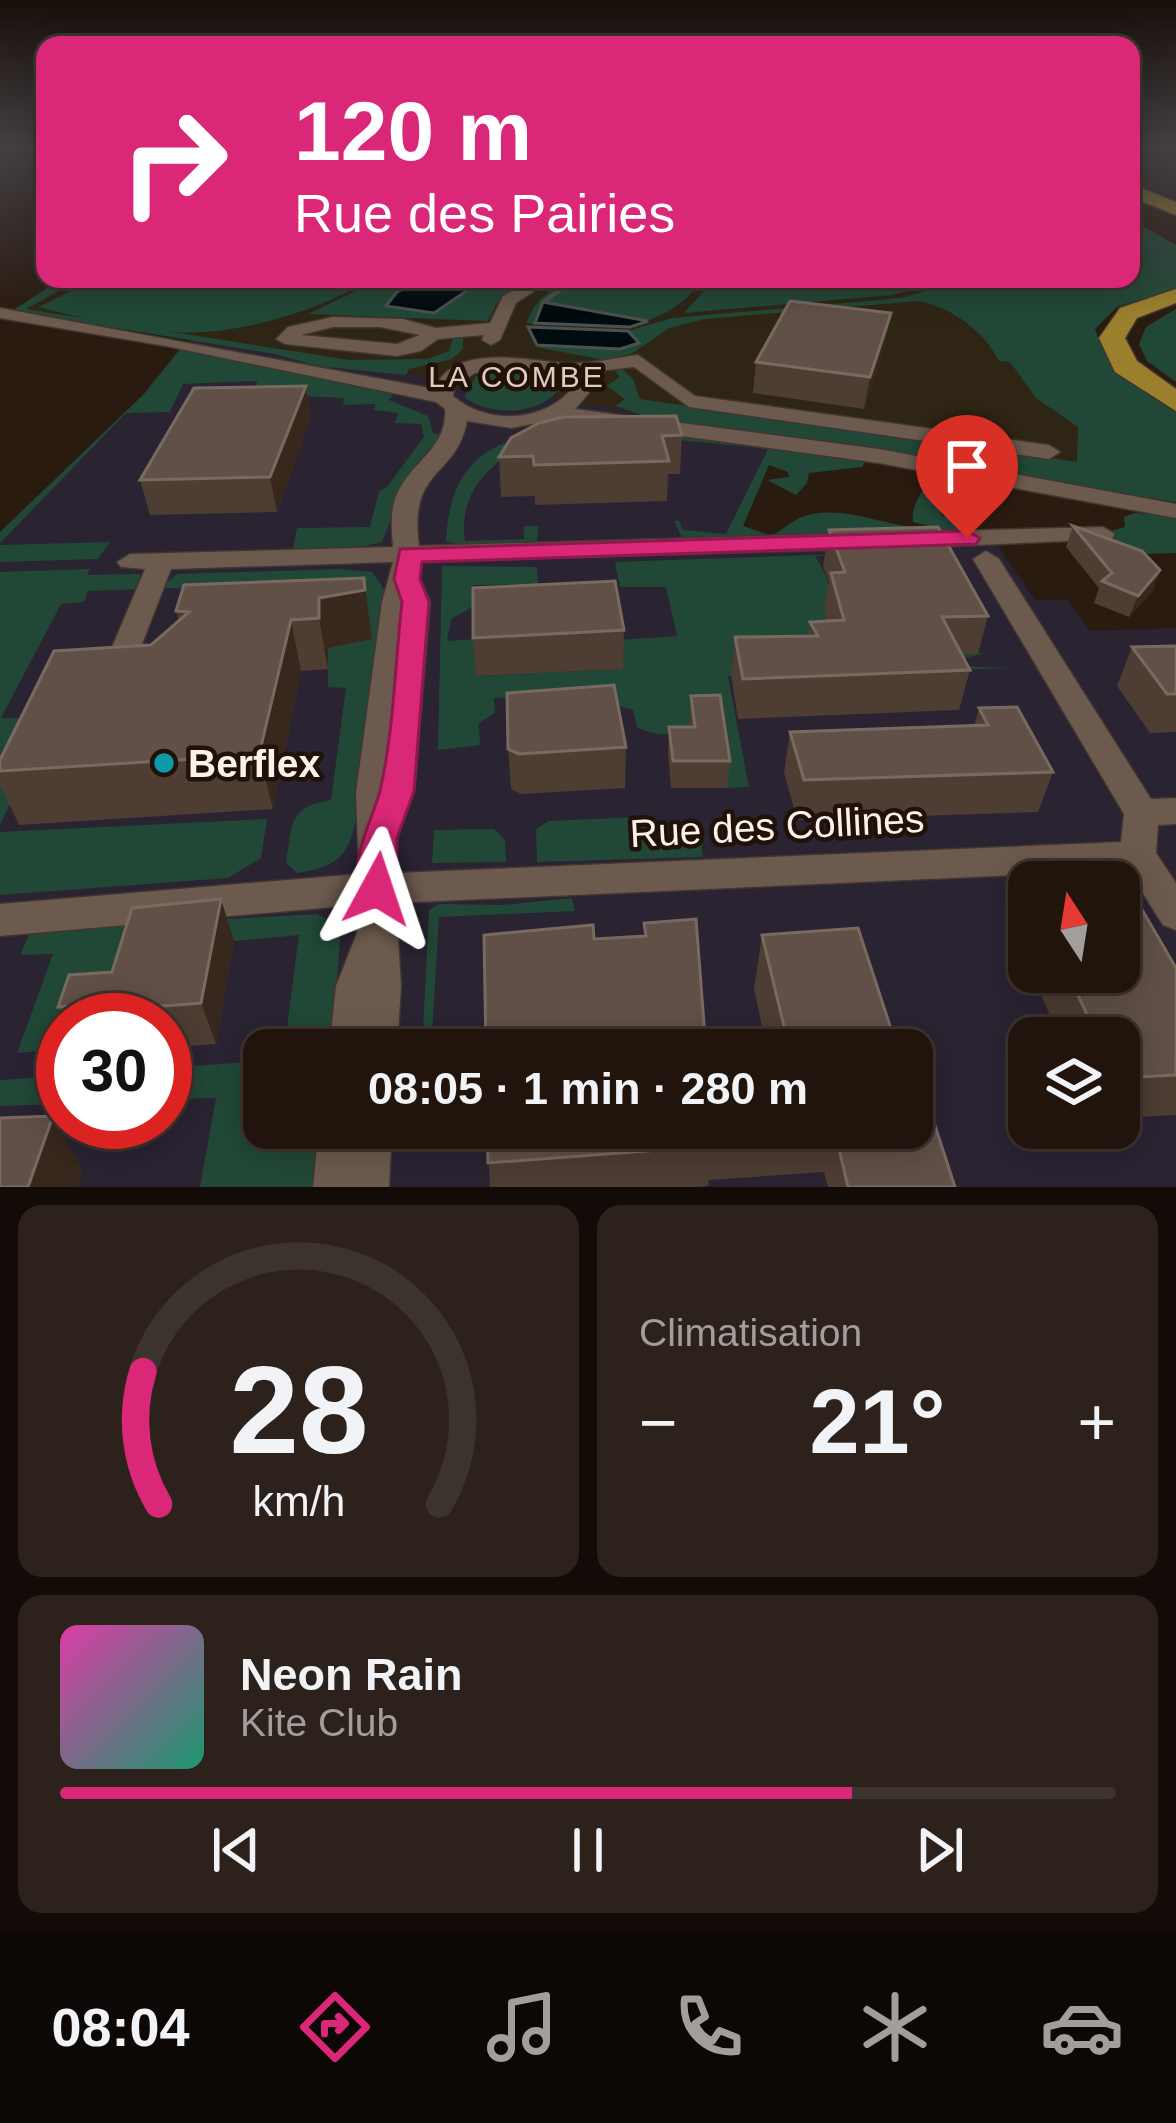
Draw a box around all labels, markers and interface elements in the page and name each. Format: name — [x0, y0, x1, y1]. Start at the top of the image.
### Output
icon: right — [96, 84, 252, 240]
text: 120 m — [294, 84, 532, 178]
text: Rue des Pairies — [294, 183, 675, 243]
district label: LA COMBE — [428, 360, 606, 393]
pin — [916, 415, 1018, 538]
icon: arrive — [934, 433, 1000, 499]
place label: Berflex — [188, 742, 321, 785]
marker: Berflex — [151, 750, 177, 776]
street label: Rue des Collines — [629, 797, 925, 855]
position arrow — [314, 826, 440, 952]
north arrow — [1008, 861, 1140, 993]
map controls — [1008, 861, 1140, 1149]
speed limit sign: 30 — [36, 993, 192, 1149]
button: layers — [1008, 1017, 1140, 1149]
text: 08:05 · 1 min · 280 m — [368, 1063, 808, 1114]
text: Climatisation — [639, 1311, 862, 1354]
text: 28 — [229, 1340, 368, 1479]
text: 21° — [809, 1372, 946, 1472]
text: − — [639, 1385, 678, 1459]
text: + — [1077, 1385, 1116, 1459]
text: km/h — [252, 1477, 345, 1525]
text: Neon Rain — [240, 1649, 463, 1700]
text: Kite Club — [240, 1701, 398, 1744]
icon: previous — [203, 1817, 269, 1883]
icon: pause — [555, 1817, 621, 1883]
icon: next — [907, 1817, 973, 1883]
icon: directions — [293, 1985, 377, 2069]
icon: music — [480, 1985, 564, 2069]
icon: phone — [667, 1985, 751, 2069]
icon: climate — [853, 1985, 937, 2069]
icon: car — [1040, 1985, 1124, 2069]
text: 08:04 — [51, 1997, 190, 2057]

